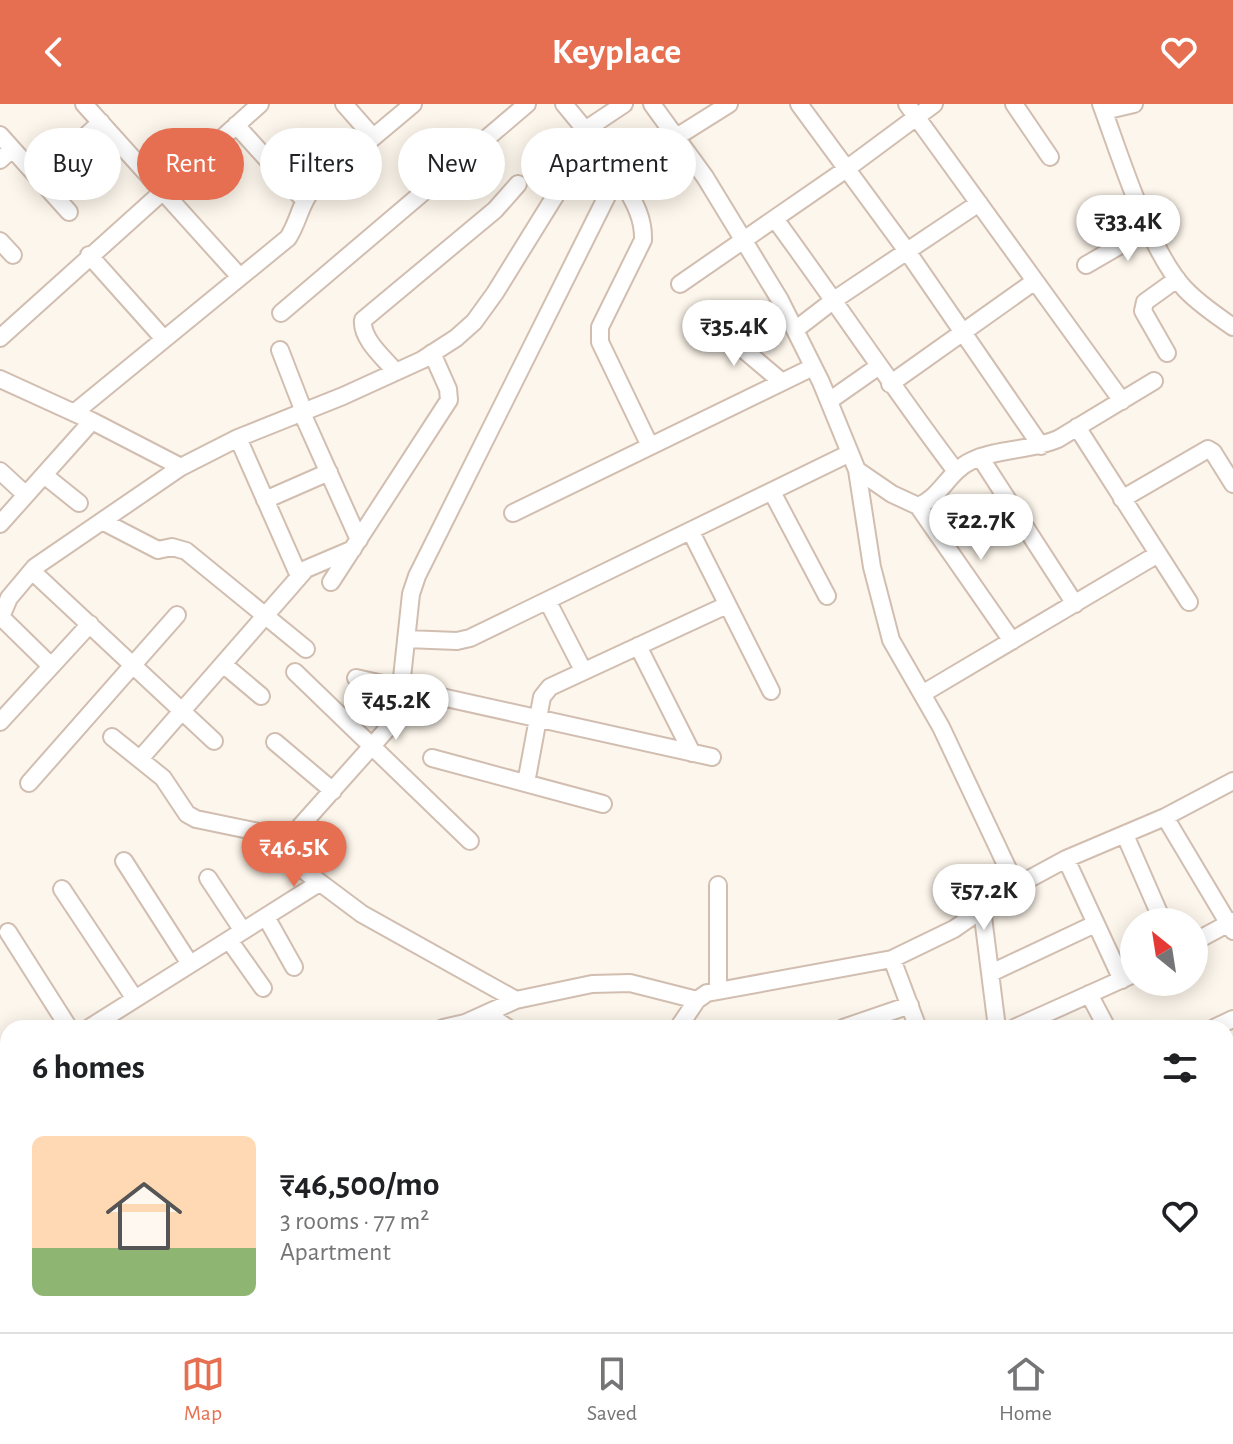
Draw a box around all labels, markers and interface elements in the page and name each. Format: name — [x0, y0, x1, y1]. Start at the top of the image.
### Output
icon: back — [32, 30, 76, 74]
icon: heart — [1157, 30, 1201, 74]
text: Keyplace — [552, 34, 681, 70]
chip: Buy — [24, 128, 121, 200]
chip: Rent — [137, 128, 244, 200]
chip: Filters — [260, 128, 382, 200]
chip: New — [398, 128, 505, 200]
chip: Apartment — [521, 128, 696, 200]
pin: ₹33.4K — [1063, 195, 1193, 263]
text: ₹33.4K — [1094, 208, 1162, 234]
pin: ₹35.4K — [669, 300, 799, 368]
text: ₹35.4K — [700, 313, 768, 339]
pin: ₹22.7K — [916, 494, 1046, 562]
text: ₹22.7K — [947, 507, 1015, 533]
pin: ₹45.2K — [331, 674, 461, 742]
text: ₹45.2K — [362, 687, 430, 713]
pin: ₹46.5K — [229, 821, 359, 889]
text: ₹46.5K — [260, 834, 328, 860]
pin: ₹57.2K — [919, 864, 1049, 932]
text: ₹57.2K — [951, 877, 1017, 903]
north arrow — [1120, 908, 1208, 996]
map controls — [1120, 908, 1208, 996]
icon: filters — [1158, 1046, 1202, 1090]
text: 6 homes — [32, 1051, 145, 1085]
icon: home — [96, 1168, 192, 1264]
text: ₹46,500/mo — [280, 1168, 440, 1202]
icon: heart — [1158, 1194, 1202, 1238]
text: 3 rooms · 77 m² — [280, 1208, 429, 1234]
text: Apartment — [280, 1239, 391, 1265]
tab: Map — [181, 1352, 225, 1426]
tab: Saved — [587, 1352, 637, 1426]
tab: Home — [999, 1352, 1052, 1426]

